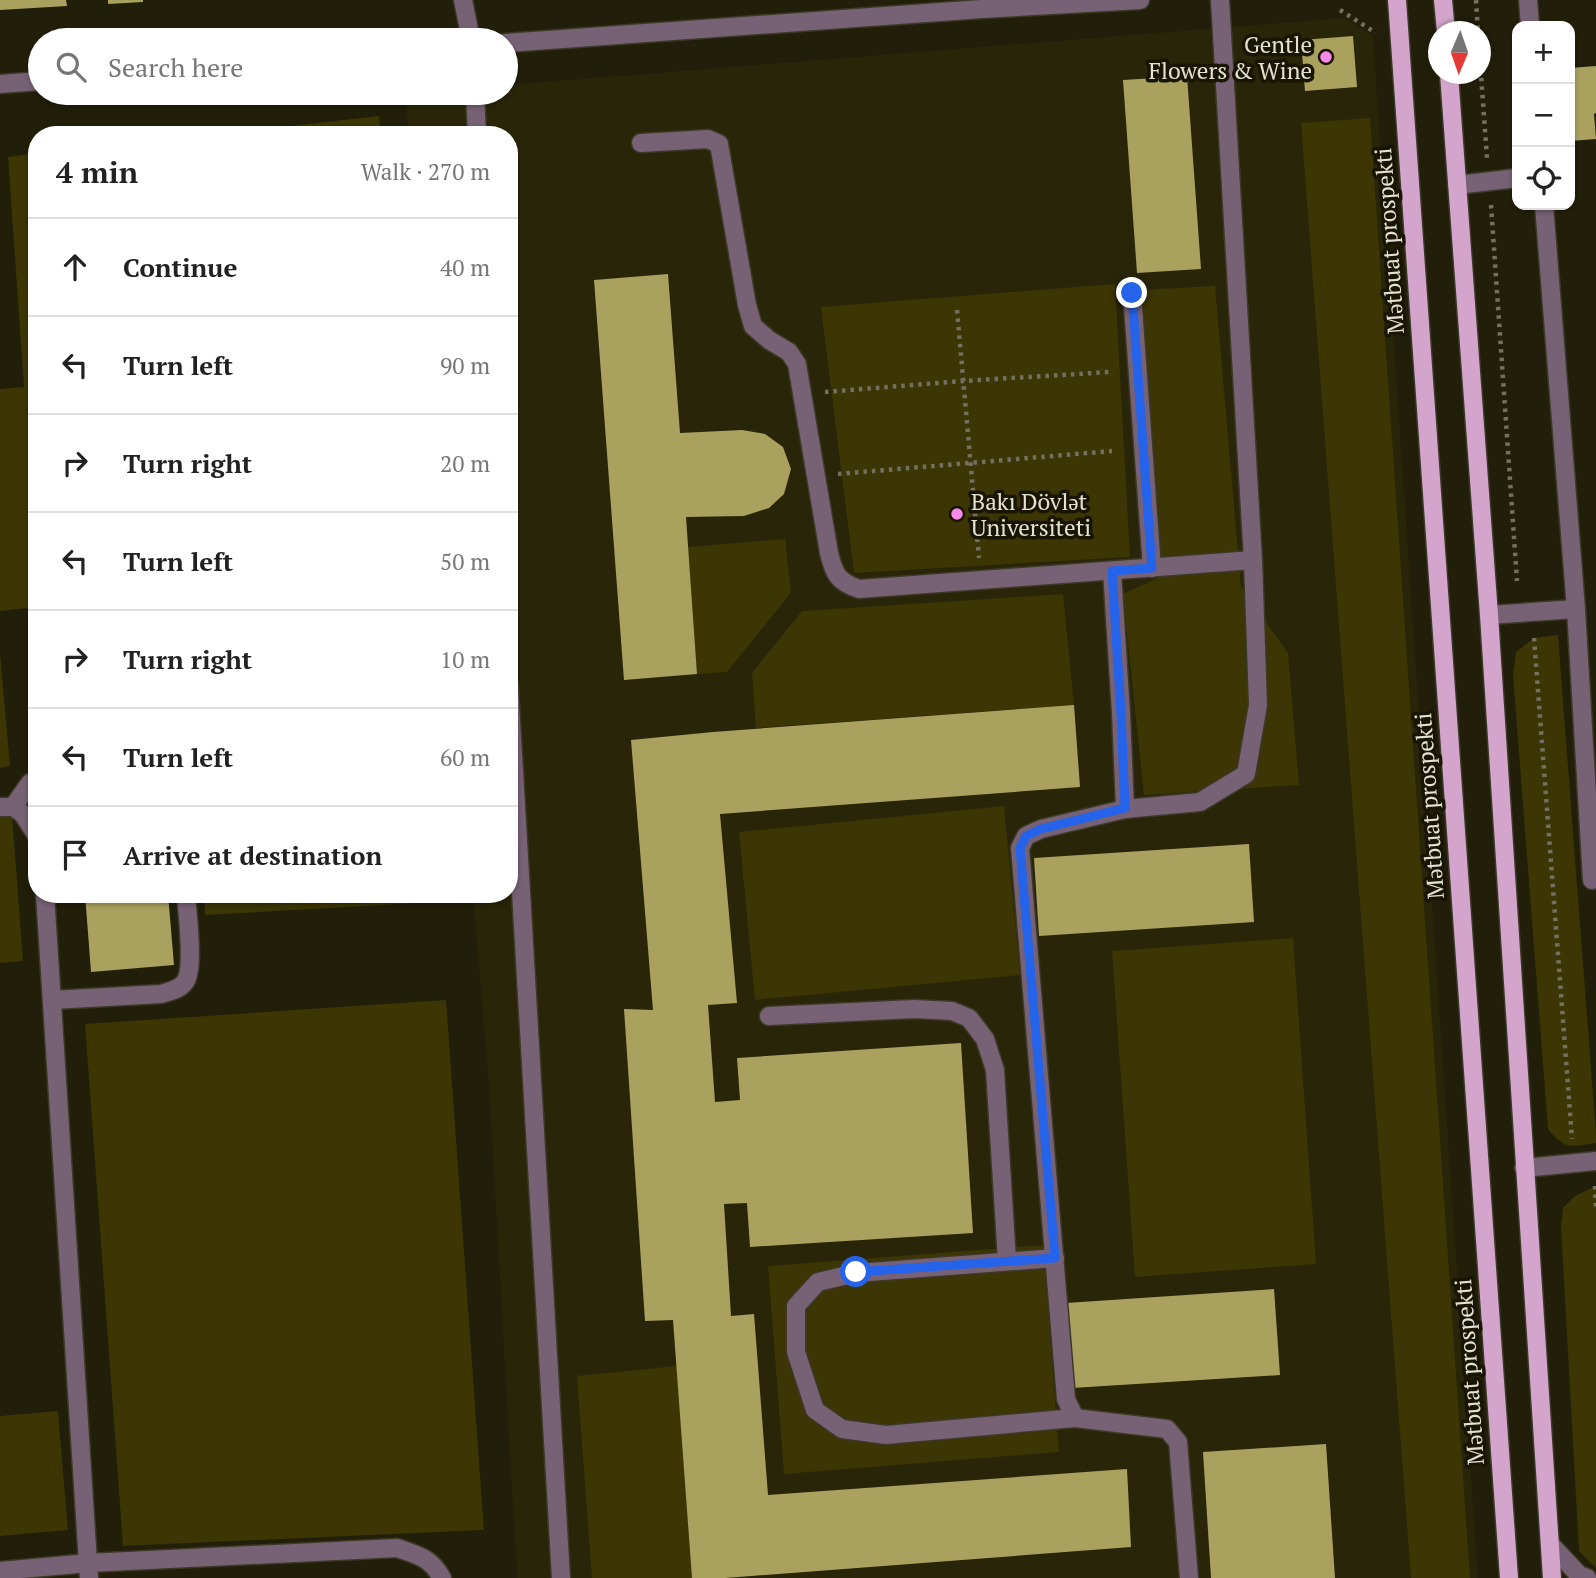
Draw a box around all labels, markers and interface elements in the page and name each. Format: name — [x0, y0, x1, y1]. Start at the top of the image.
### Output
north arrow — [1428, 21, 1491, 84]
map controls — [1512, 21, 1575, 210]
button: + — [1512, 21, 1575, 84]
search box — [28, 28, 518, 105]
place label: Gentle Flowers & Wine — [1148, 29, 1312, 86]
icon: search — [52, 48, 90, 86]
marker: Gentle Flowers & Wine — [1318, 49, 1334, 65]
text: Search here — [108, 50, 243, 84]
button: − — [1512, 84, 1575, 147]
street label: Mətbuat prospekti — [1367, 147, 1411, 335]
button: locate — [1512, 147, 1575, 210]
text: 4 min — [56, 152, 138, 192]
text: Walk · 270 m — [361, 156, 490, 187]
icon: ahead — [56, 248, 94, 286]
text: Continue — [123, 250, 237, 284]
text: 40 m — [440, 252, 490, 283]
route end — [1116, 277, 1147, 308]
icon: left — [56, 346, 94, 384]
text: Turn left — [123, 348, 233, 382]
text: 90 m — [440, 350, 490, 381]
icon: right — [56, 444, 94, 482]
text: Turn right — [123, 446, 252, 480]
text: 20 m — [440, 448, 490, 479]
place label: Bakı Dövlət Universiteti — [971, 486, 1091, 543]
marker: Bakı Dövlət Universiteti — [949, 506, 965, 522]
icon: left — [56, 542, 94, 580]
text: Turn left — [123, 544, 233, 578]
text: 50 m — [440, 546, 490, 577]
icon: right — [56, 640, 94, 678]
text: Turn right — [123, 642, 252, 676]
text: 10 m — [440, 644, 490, 675]
street label: Mətbuat prospekti — [1407, 712, 1451, 900]
icon: left — [56, 738, 94, 776]
text: Turn left — [123, 740, 233, 774]
text: 60 m — [440, 742, 490, 773]
icon: arrive — [56, 836, 94, 874]
text: Arrive at destination — [123, 838, 382, 872]
route start — [840, 1256, 871, 1287]
street label: Mətbuat prospekti — [1447, 1278, 1491, 1466]

